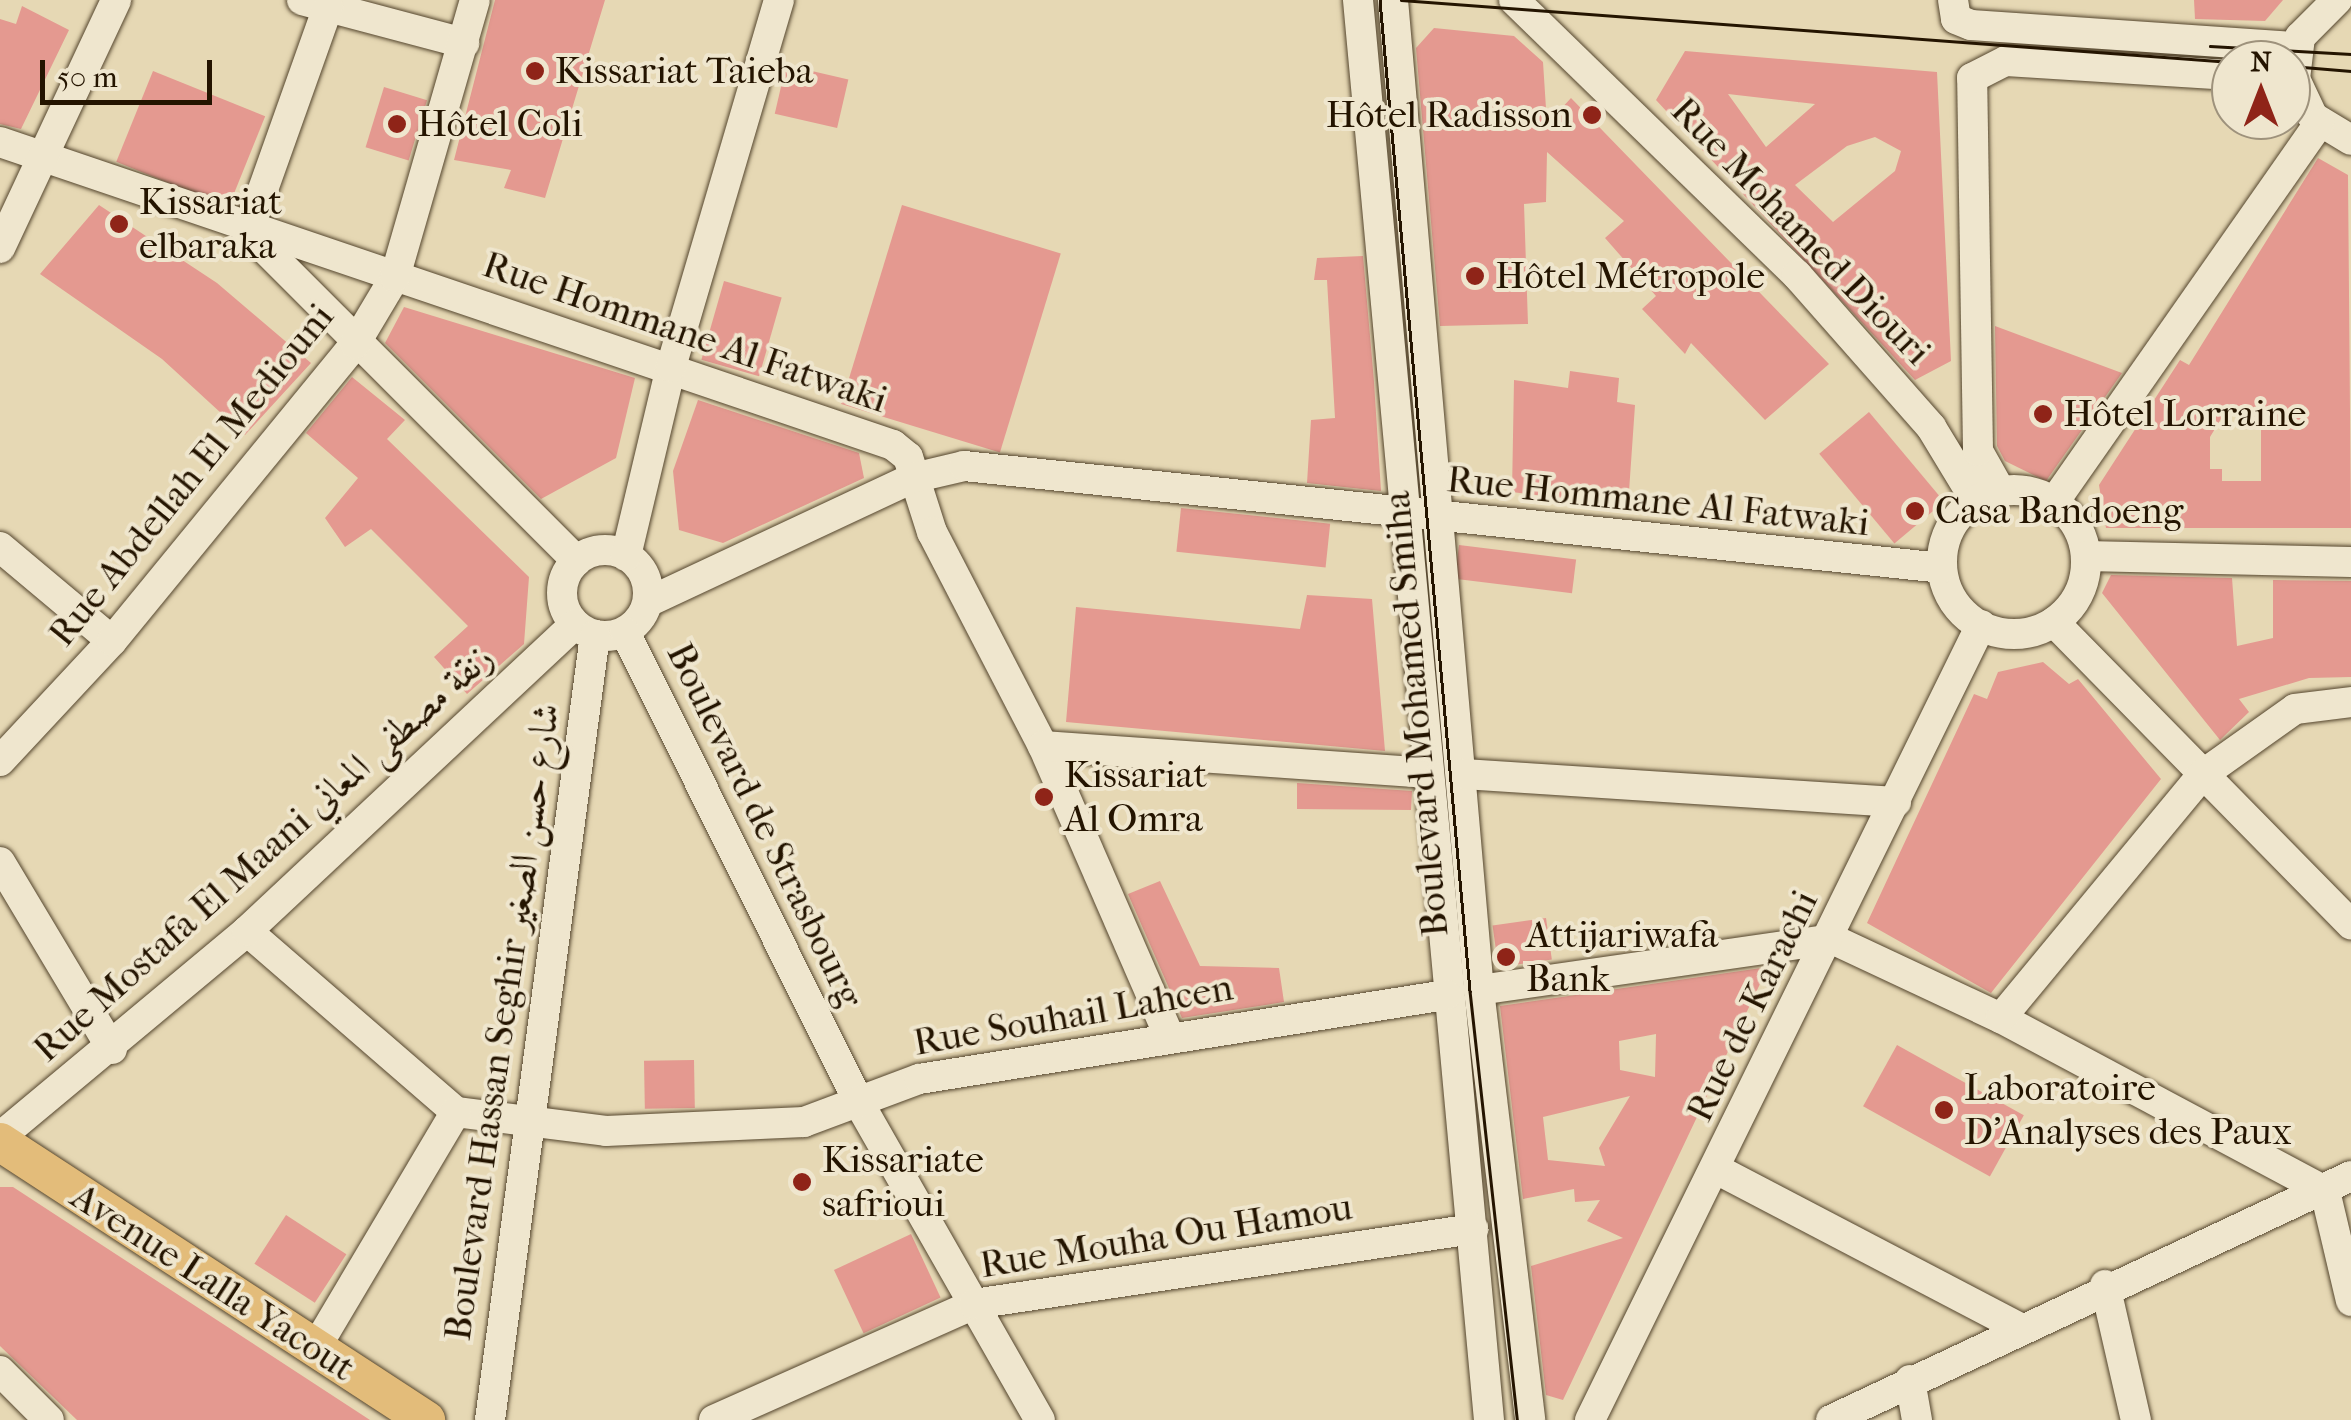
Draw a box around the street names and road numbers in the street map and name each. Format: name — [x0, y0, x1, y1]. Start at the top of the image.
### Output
street label: Rue Mohamed Diouri — [1662, 88, 1940, 374]
street label: Rue Hommane Al Fatwaki — [477, 241, 893, 423]
street label: Rue Abdellah El Mediouni — [39, 295, 343, 655]
street label: Rue Hommane Al Fatwaki — [1445, 456, 1871, 546]
street label: Boulevard Mohamed Smiha — [1374, 489, 1458, 939]
street label: Rue Mostafa El Maani زنقة مصطفى المعاني — [24, 634, 502, 1072]
street label: Boulevard de Strasbourg — [657, 635, 873, 1015]
street label: Boulevard Hassan Seghir شارع حسن الصغير — [435, 701, 569, 1343]
street label: Rue de Karachi — [1676, 883, 1828, 1129]
street label: Rue Souhail Lahcen — [910, 964, 1236, 1066]
street label: Avenue Lalla Yacout — [63, 1173, 363, 1391]
street label: Rue Mouha Ou Hamou — [977, 1184, 1355, 1288]

